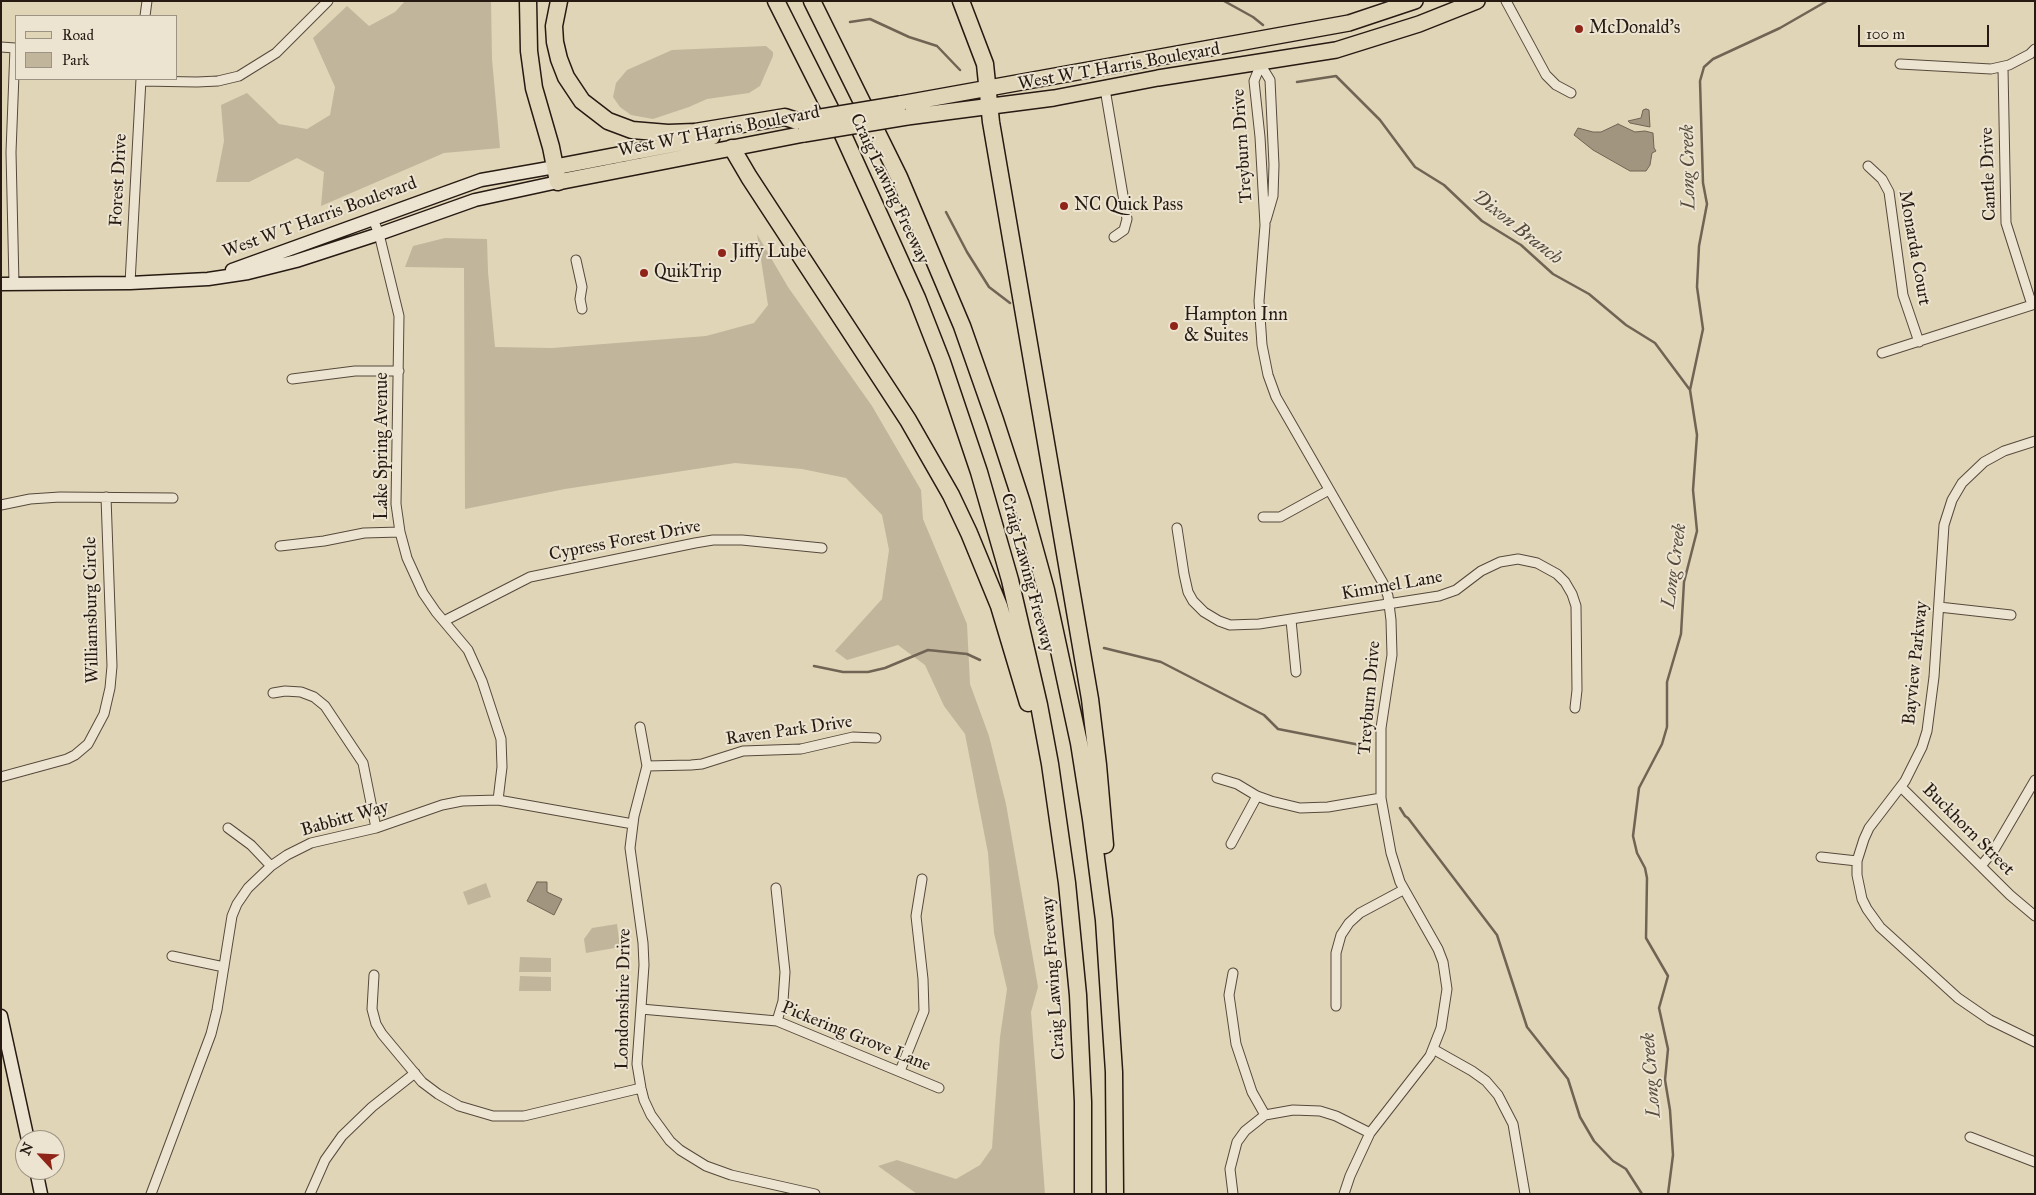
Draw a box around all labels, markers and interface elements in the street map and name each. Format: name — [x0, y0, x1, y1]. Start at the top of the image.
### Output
legend — [15, 15, 178, 80]
scale bar — [1861, 15, 1992, 47]
place label: McDonald's — [1589, 18, 1680, 40]
marker: McDonald's — [1573, 23, 1585, 35]
text: 100 m — [1866, 25, 1905, 43]
text: Road — [62, 26, 94, 44]
street label: West W T Harris Boulevard — [1016, 39, 1222, 95]
text: Park — [62, 51, 89, 69]
street label: Treyburn Drive — [1228, 88, 1258, 204]
street label: West W T Harris Boulevard — [616, 102, 822, 162]
street label: Craig Lawing Freeway — [845, 110, 933, 268]
water label: Long Creek — [1677, 124, 1701, 210]
street label: Cantle Drive — [1977, 127, 2001, 221]
street label: Forest Drive — [106, 133, 132, 227]
street label: West W T Harris Boulevard — [220, 173, 420, 263]
water label: Dixon Branch — [1468, 186, 1566, 270]
street label: Monarda Court — [1893, 189, 1935, 307]
place label: NC Quick Pass — [1074, 195, 1183, 217]
marker: NC Quick Pass — [1058, 200, 1070, 212]
place label: Jiffy Lube — [732, 242, 806, 264]
marker: Jiffy Lube — [716, 247, 728, 259]
place label: QuikTrip — [654, 262, 722, 284]
marker: QuikTrip — [638, 267, 650, 279]
place label: Hampton Inn & Suites — [1184, 305, 1288, 348]
marker: Hampton Inn & Suites — [1168, 320, 1180, 332]
street label: Lake Spring Avenue — [372, 372, 394, 520]
street label: Craig Lawing Freeway — [995, 491, 1059, 655]
street label: Cypress Forest Drive — [547, 516, 703, 566]
water label: Long Creek — [1658, 522, 1692, 610]
street label: Williamsburg Circle — [80, 536, 104, 684]
street label: Kimmel Lane — [1340, 566, 1444, 606]
street label: Bayview Parkway — [1899, 600, 1933, 726]
street label: Treyburn Drive — [1354, 640, 1386, 756]
street label: Raven Park Drive — [724, 711, 854, 751]
street label: Buckhorn Street — [1917, 779, 2019, 881]
street label: Babbitt Way — [299, 796, 391, 842]
street label: Craig Lawing Freeway — [1038, 896, 1070, 1060]
street label: Londonshire Drive — [612, 928, 636, 1070]
street label: Pickering Grove Lane — [778, 997, 934, 1077]
water label: Long Creek — [1638, 1032, 1666, 1118]
north arrow — [15, 1130, 65, 1180]
text: N — [17, 1140, 37, 1158]

